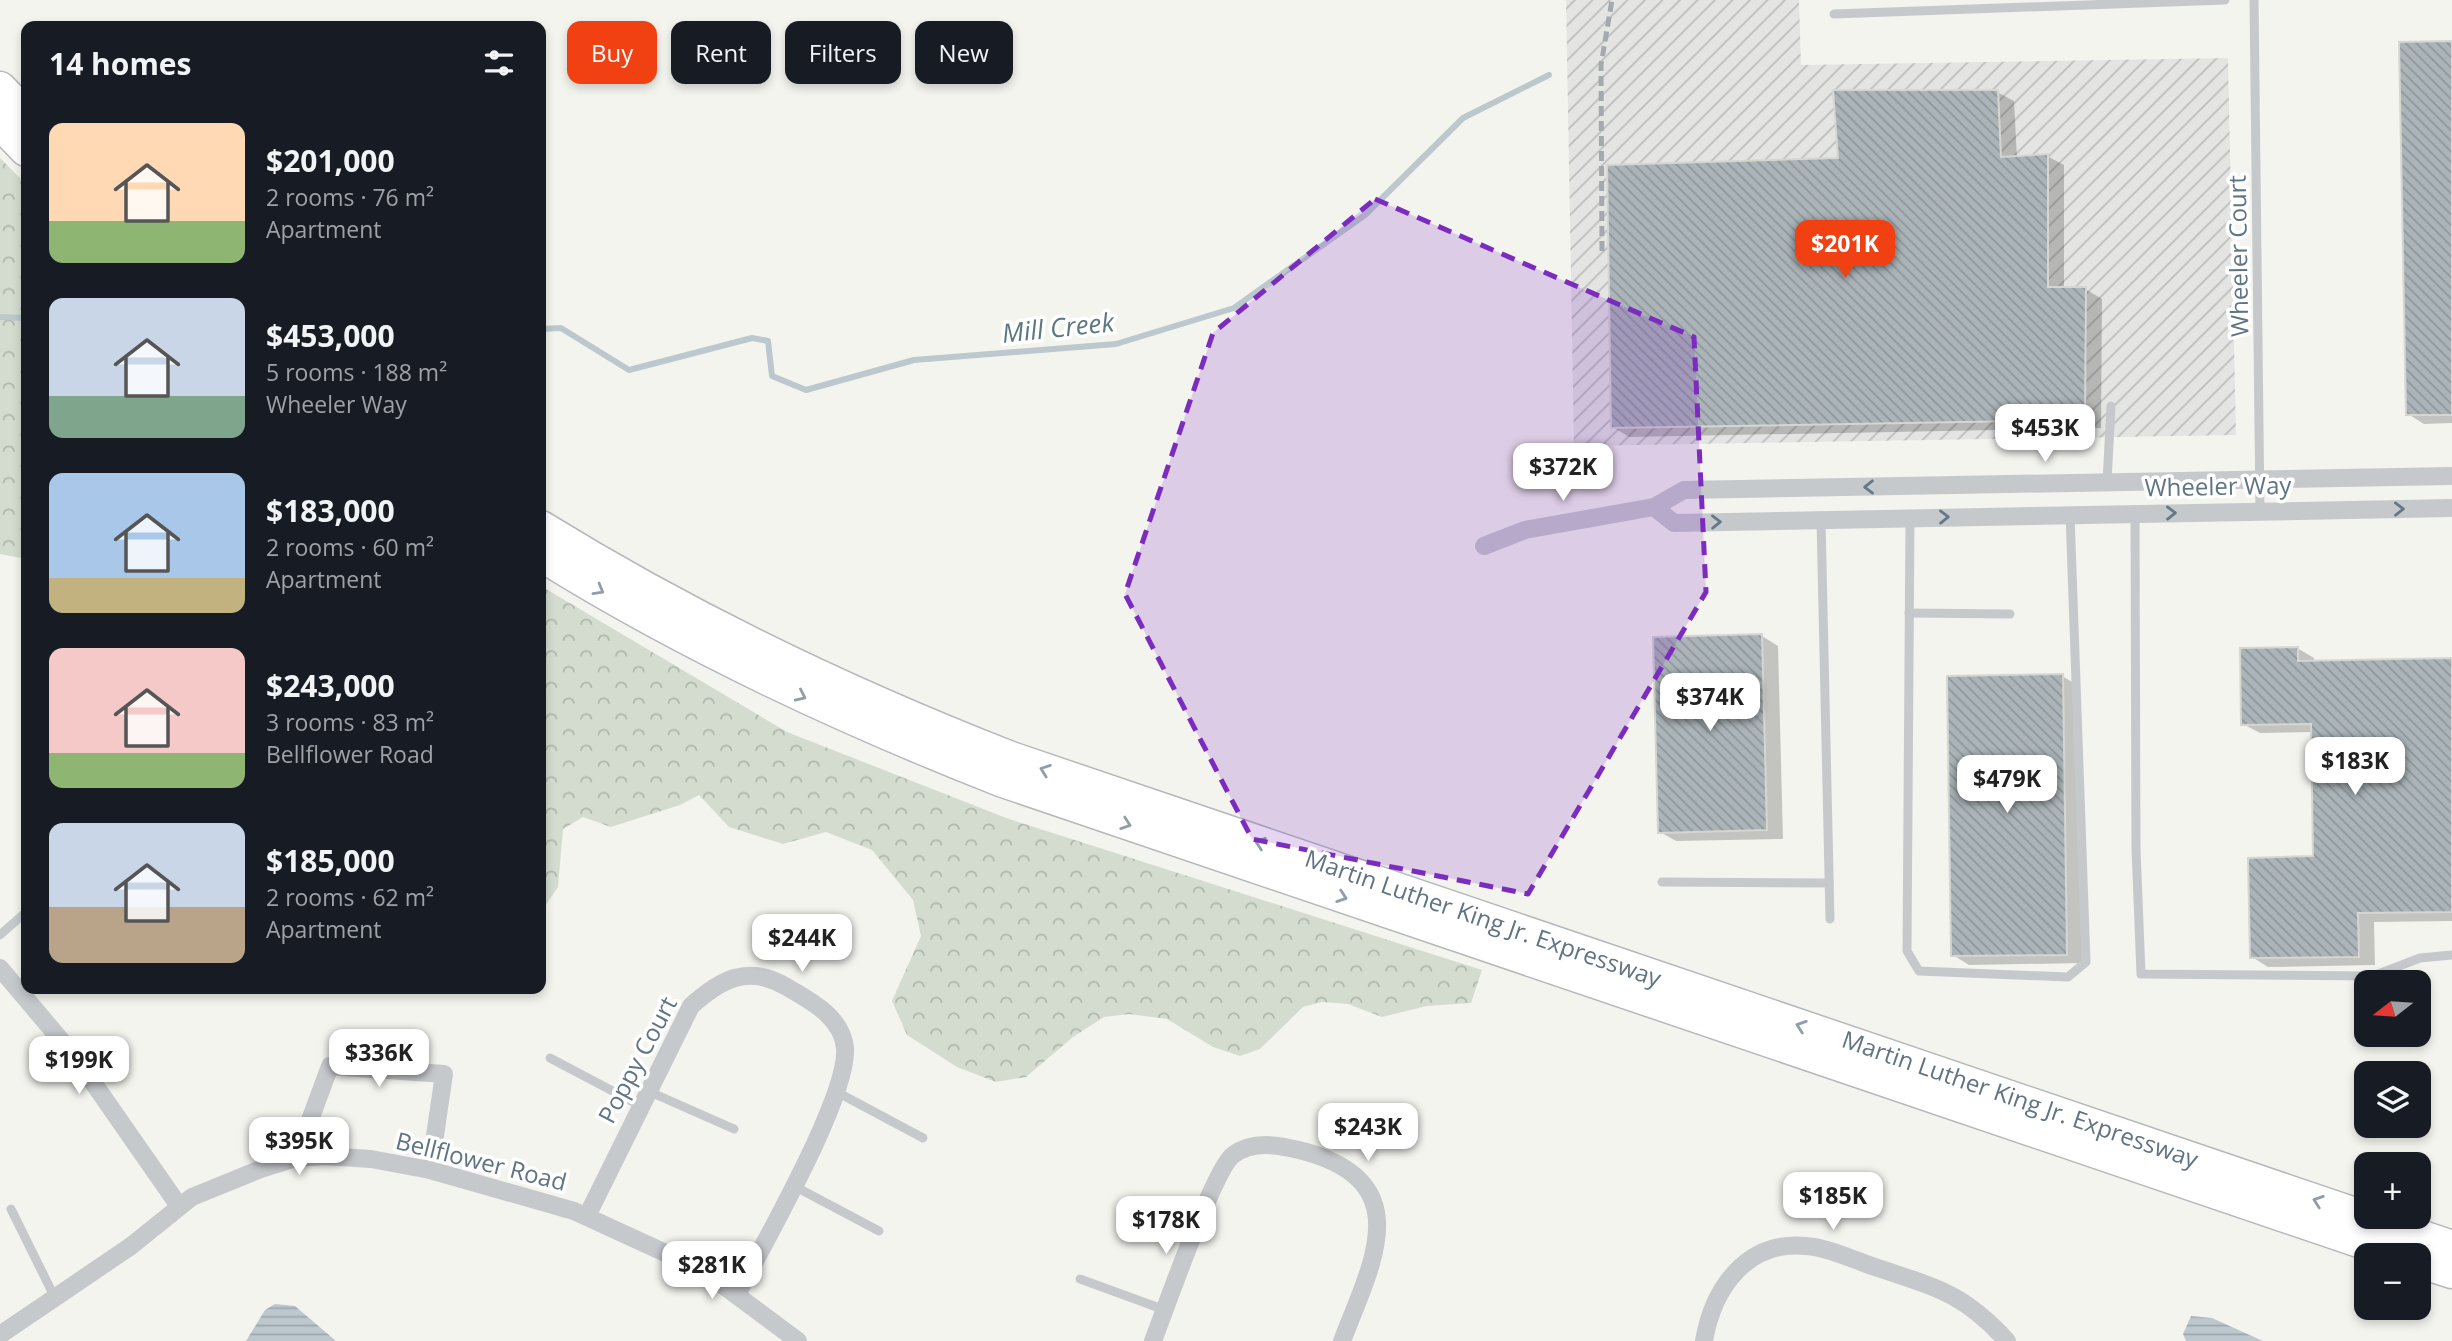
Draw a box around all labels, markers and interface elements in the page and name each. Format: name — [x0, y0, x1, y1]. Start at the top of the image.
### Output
chip: Buy — [567, 21, 657, 84]
chip: Rent — [671, 21, 771, 84]
chip: Filters — [785, 21, 901, 84]
chip: New — [915, 21, 1013, 84]
text: 14 homes — [49, 43, 192, 84]
icon: filters — [480, 44, 518, 82]
text: $201,000 — [266, 140, 395, 181]
icon: home — [105, 151, 189, 235]
street label: Wheeler Court — [2220, 175, 2255, 337]
text: 2 rooms · 76 m² — [266, 181, 434, 213]
text: Apartment — [266, 213, 382, 245]
pin: $201K — [1796, 220, 1894, 280]
text: $201K — [1811, 227, 1879, 259]
water label: Mill Creek — [1000, 303, 1117, 351]
text: $453,000 — [266, 315, 395, 356]
icon: home — [105, 326, 189, 410]
text: 5 rooms · 188 m² — [266, 356, 447, 388]
text: Wheeler Way — [266, 388, 407, 420]
pin: $453K — [1996, 405, 2094, 464]
text: $453K — [2011, 411, 2079, 443]
pin: $372K — [1514, 444, 1612, 503]
text: $372K — [1529, 450, 1597, 482]
street label: Wheeler Way — [2144, 468, 2293, 503]
one-way arrow — [1864, 479, 1874, 495]
text: $183,000 — [266, 490, 395, 531]
icon: home — [105, 501, 189, 585]
one-way arrow — [2394, 501, 2405, 516]
one-way arrow — [2167, 505, 2177, 521]
one-way arrow — [1939, 509, 1950, 525]
one-way arrow — [1712, 514, 1722, 530]
text: 2 rooms · 60 m² — [266, 531, 434, 563]
text: Apartment — [266, 563, 382, 595]
one-way arrow — [592, 582, 605, 595]
text: $243,000 — [266, 665, 395, 706]
pin: $374K — [1661, 674, 1759, 733]
icon: home — [105, 676, 189, 760]
text: $374K — [1676, 680, 1744, 712]
one-way arrow — [794, 687, 806, 701]
text: 3 rooms · 83 m² — [266, 706, 434, 738]
text: Bellflower Road — [266, 738, 434, 770]
pin: $183K — [2306, 738, 2404, 797]
text: $183K — [2321, 744, 2389, 776]
pin: $479K — [1958, 756, 2056, 815]
text: $479K — [1973, 762, 2041, 794]
one-way arrow — [1039, 764, 1051, 778]
one-way arrow — [1120, 816, 1132, 830]
one-way arrow — [1255, 837, 1267, 851]
text: $185,000 — [266, 840, 395, 881]
street label: Martin Luther King Jr. Expressway — [1301, 841, 1667, 994]
icon: home — [105, 851, 189, 935]
text: 2 rooms · 62 m² — [266, 881, 434, 913]
one-way arrow — [1335, 889, 1347, 903]
text: Apartment — [266, 913, 382, 945]
pin: $244K — [753, 914, 851, 974]
text: $244K — [768, 921, 836, 953]
north arrow — [2354, 970, 2431, 1046]
map controls — [2354, 970, 2431, 1320]
street label: Poppy Court — [589, 990, 684, 1128]
one-way arrow — [1795, 1020, 1807, 1034]
street label: Martin Luther King Jr. Expressway — [1838, 1022, 2204, 1175]
pin: $336K — [330, 1030, 428, 1089]
pin: $199K — [30, 1036, 128, 1096]
text: $336K — [345, 1036, 413, 1068]
text: $199K — [45, 1043, 113, 1075]
button: layers — [2354, 1061, 2431, 1138]
pin: $243K — [1319, 1104, 1417, 1163]
text: $243K — [1334, 1110, 1402, 1142]
pin: $395K — [250, 1118, 348, 1177]
street label: Bellflower Road — [392, 1123, 570, 1198]
text: $395K — [265, 1124, 333, 1156]
button: + — [2354, 1152, 2431, 1229]
pin: $185K — [1784, 1172, 1882, 1232]
text: $185K — [1799, 1179, 1867, 1211]
one-way arrow — [2312, 1195, 2324, 1209]
pin: $178K — [1117, 1196, 1215, 1256]
text: $178K — [1132, 1203, 1200, 1235]
pin: $281K — [663, 1242, 761, 1301]
button: − — [2354, 1243, 2431, 1320]
text: $281K — [678, 1248, 746, 1280]

